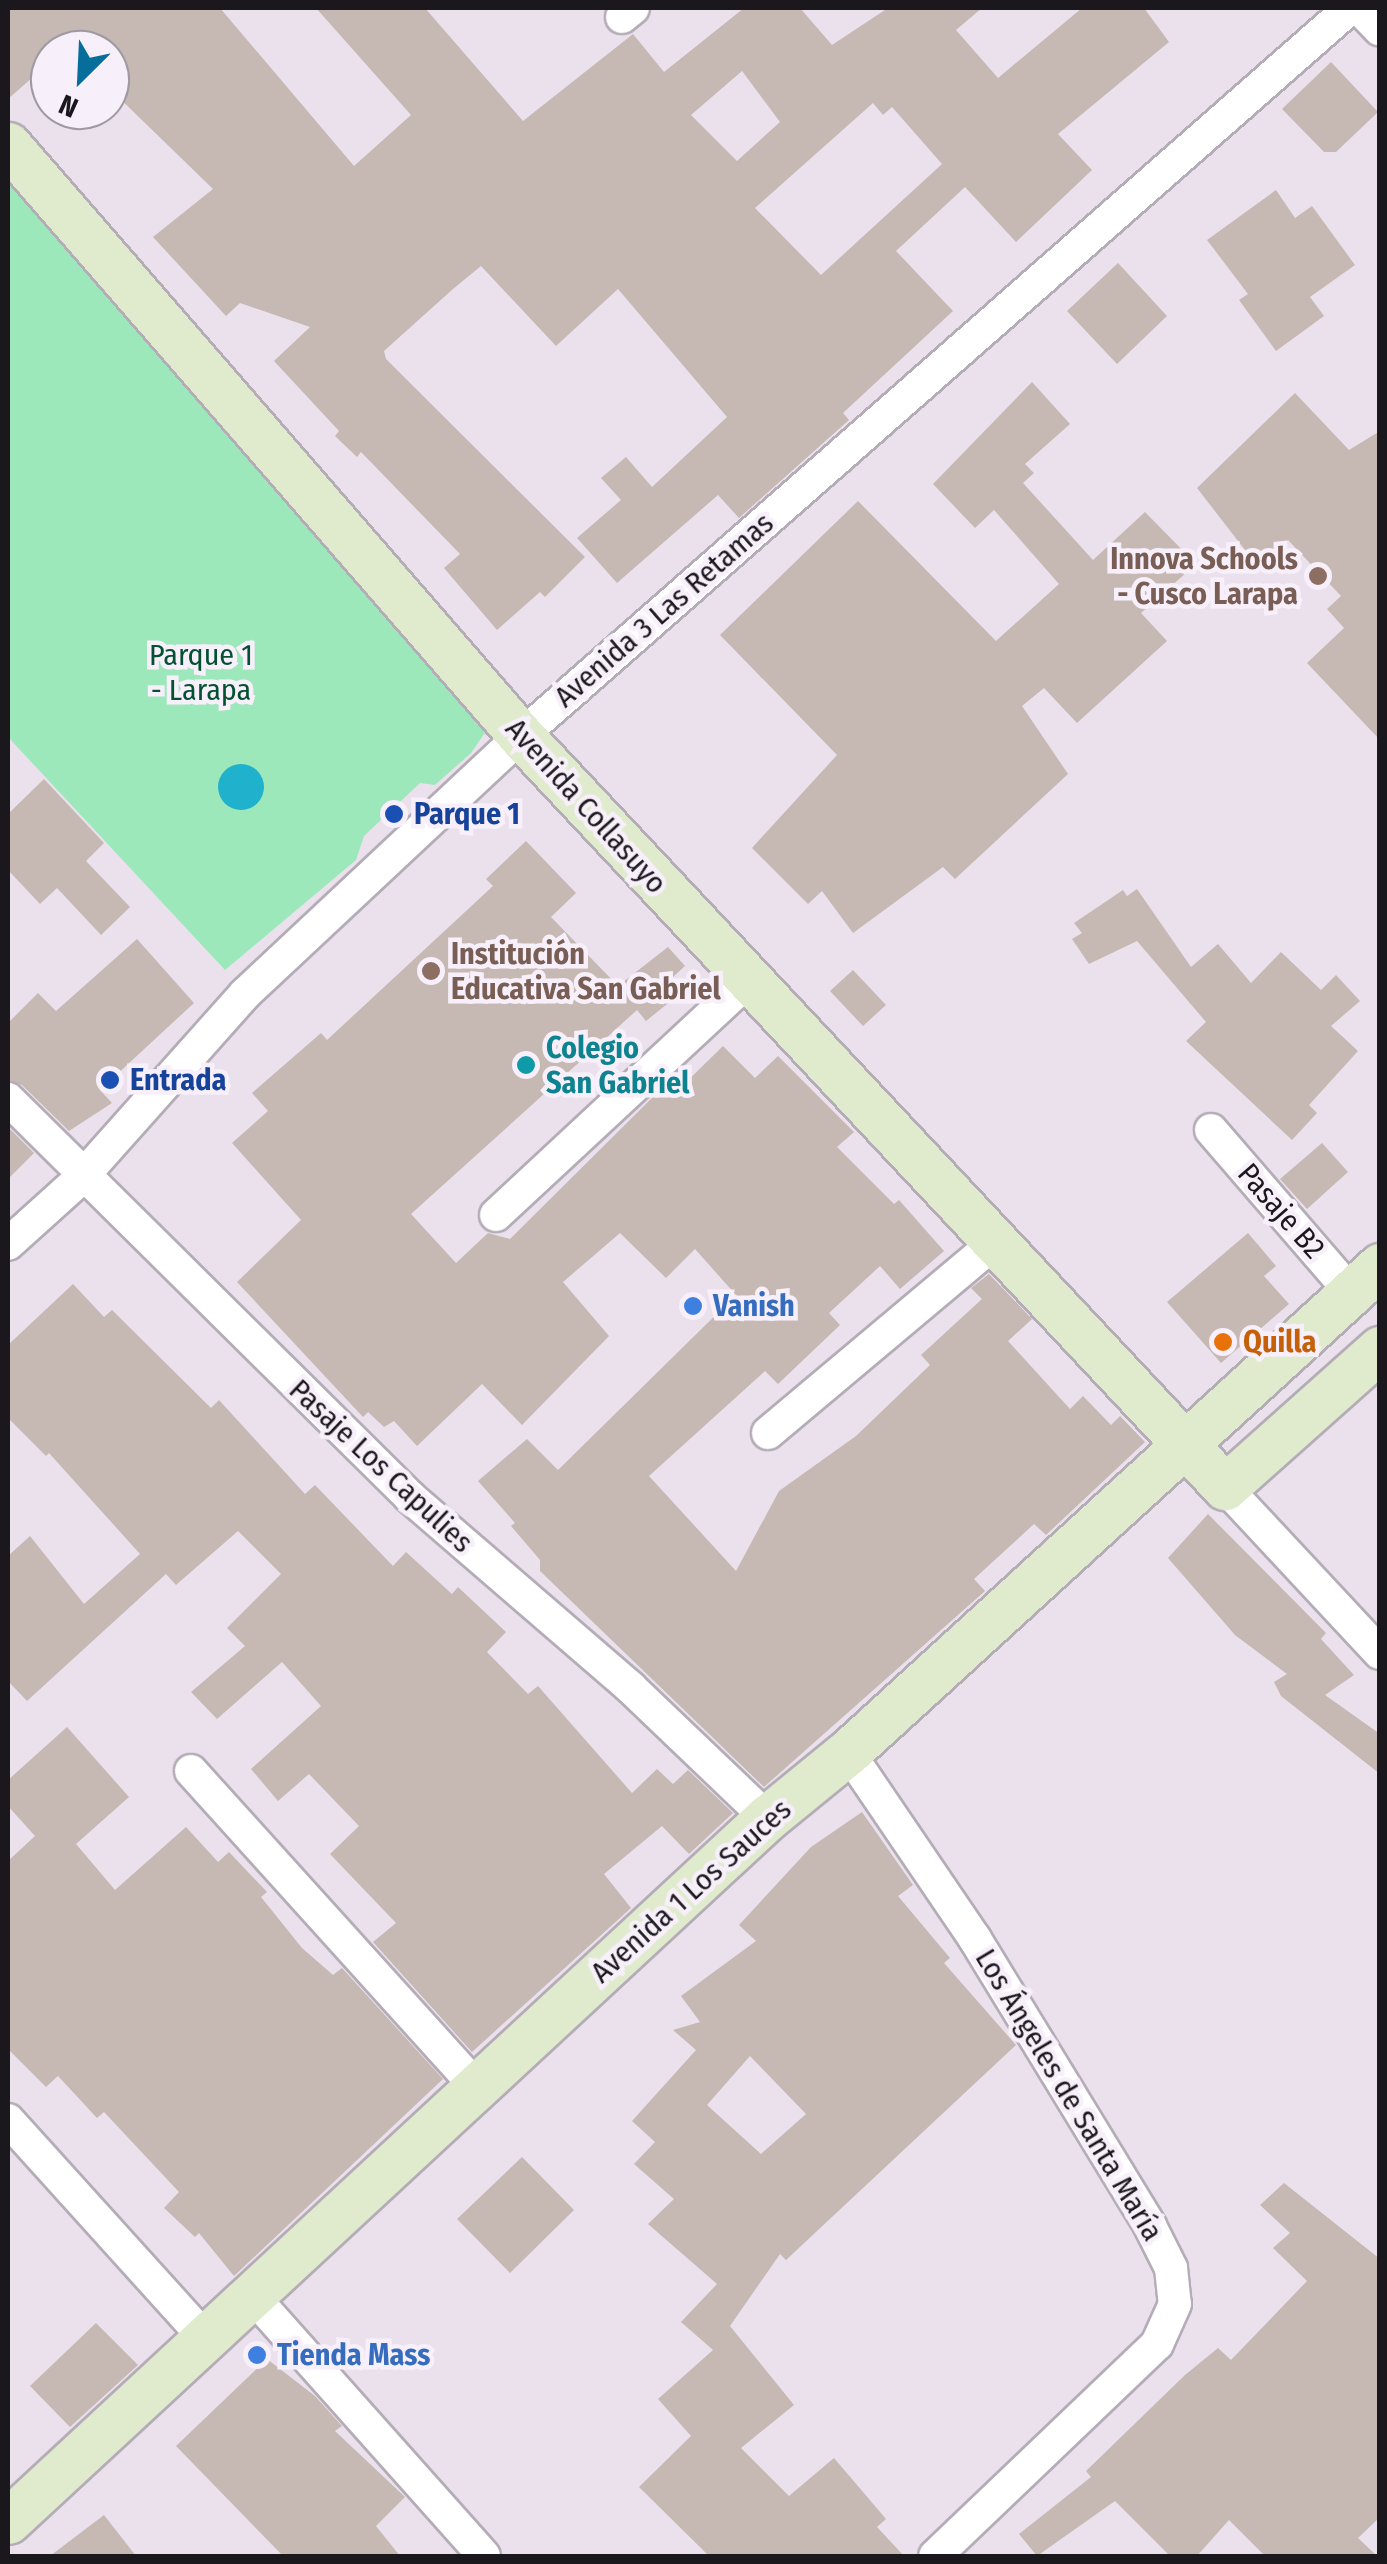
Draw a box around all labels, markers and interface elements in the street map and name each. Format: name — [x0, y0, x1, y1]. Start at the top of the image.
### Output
north arrow — [30, 30, 130, 130]
text: N — [54, 88, 83, 125]
street label: Avenida 3 Las Retamas — [547, 505, 781, 715]
place label: Innova Schools - Cusco Larapa — [1110, 541, 1298, 612]
marker: Innova Schools - Cusco Larapa — [1307, 565, 1329, 587]
park label: Parque 1 - Larapa — [149, 637, 253, 708]
street label: Avenida Collasuyo — [498, 711, 674, 901]
place label: Parque 1 — [414, 796, 520, 832]
marker: Parque 1 — [383, 803, 405, 825]
place label: Institución Educativa San Gabriel — [451, 936, 721, 1006]
marker: Institución Educativa San Gabriel — [420, 960, 442, 982]
place label: Colegio San Gabriel — [546, 1030, 689, 1100]
marker: Colegio San Gabriel — [515, 1054, 537, 1076]
place label: Entrada — [130, 1062, 226, 1098]
marker: Entrada — [99, 1069, 121, 1091]
street label: Pasaje B2 — [1230, 1156, 1332, 1266]
place label: Vanish — [713, 1288, 795, 1324]
marker: Vanish — [682, 1295, 704, 1317]
place label: Quilla — [1243, 1324, 1316, 1360]
marker: Quilla — [1212, 1331, 1234, 1353]
street label: Pasaje Los Capulies — [282, 1372, 480, 1560]
street label: Avenida 1 Los Sauces — [583, 1792, 799, 1990]
street label: Los Ángeles de Santa María — [968, 1942, 1170, 2248]
place label: Tienda Mass — [277, 2337, 430, 2373]
marker: Tienda Mass — [246, 2344, 268, 2366]

